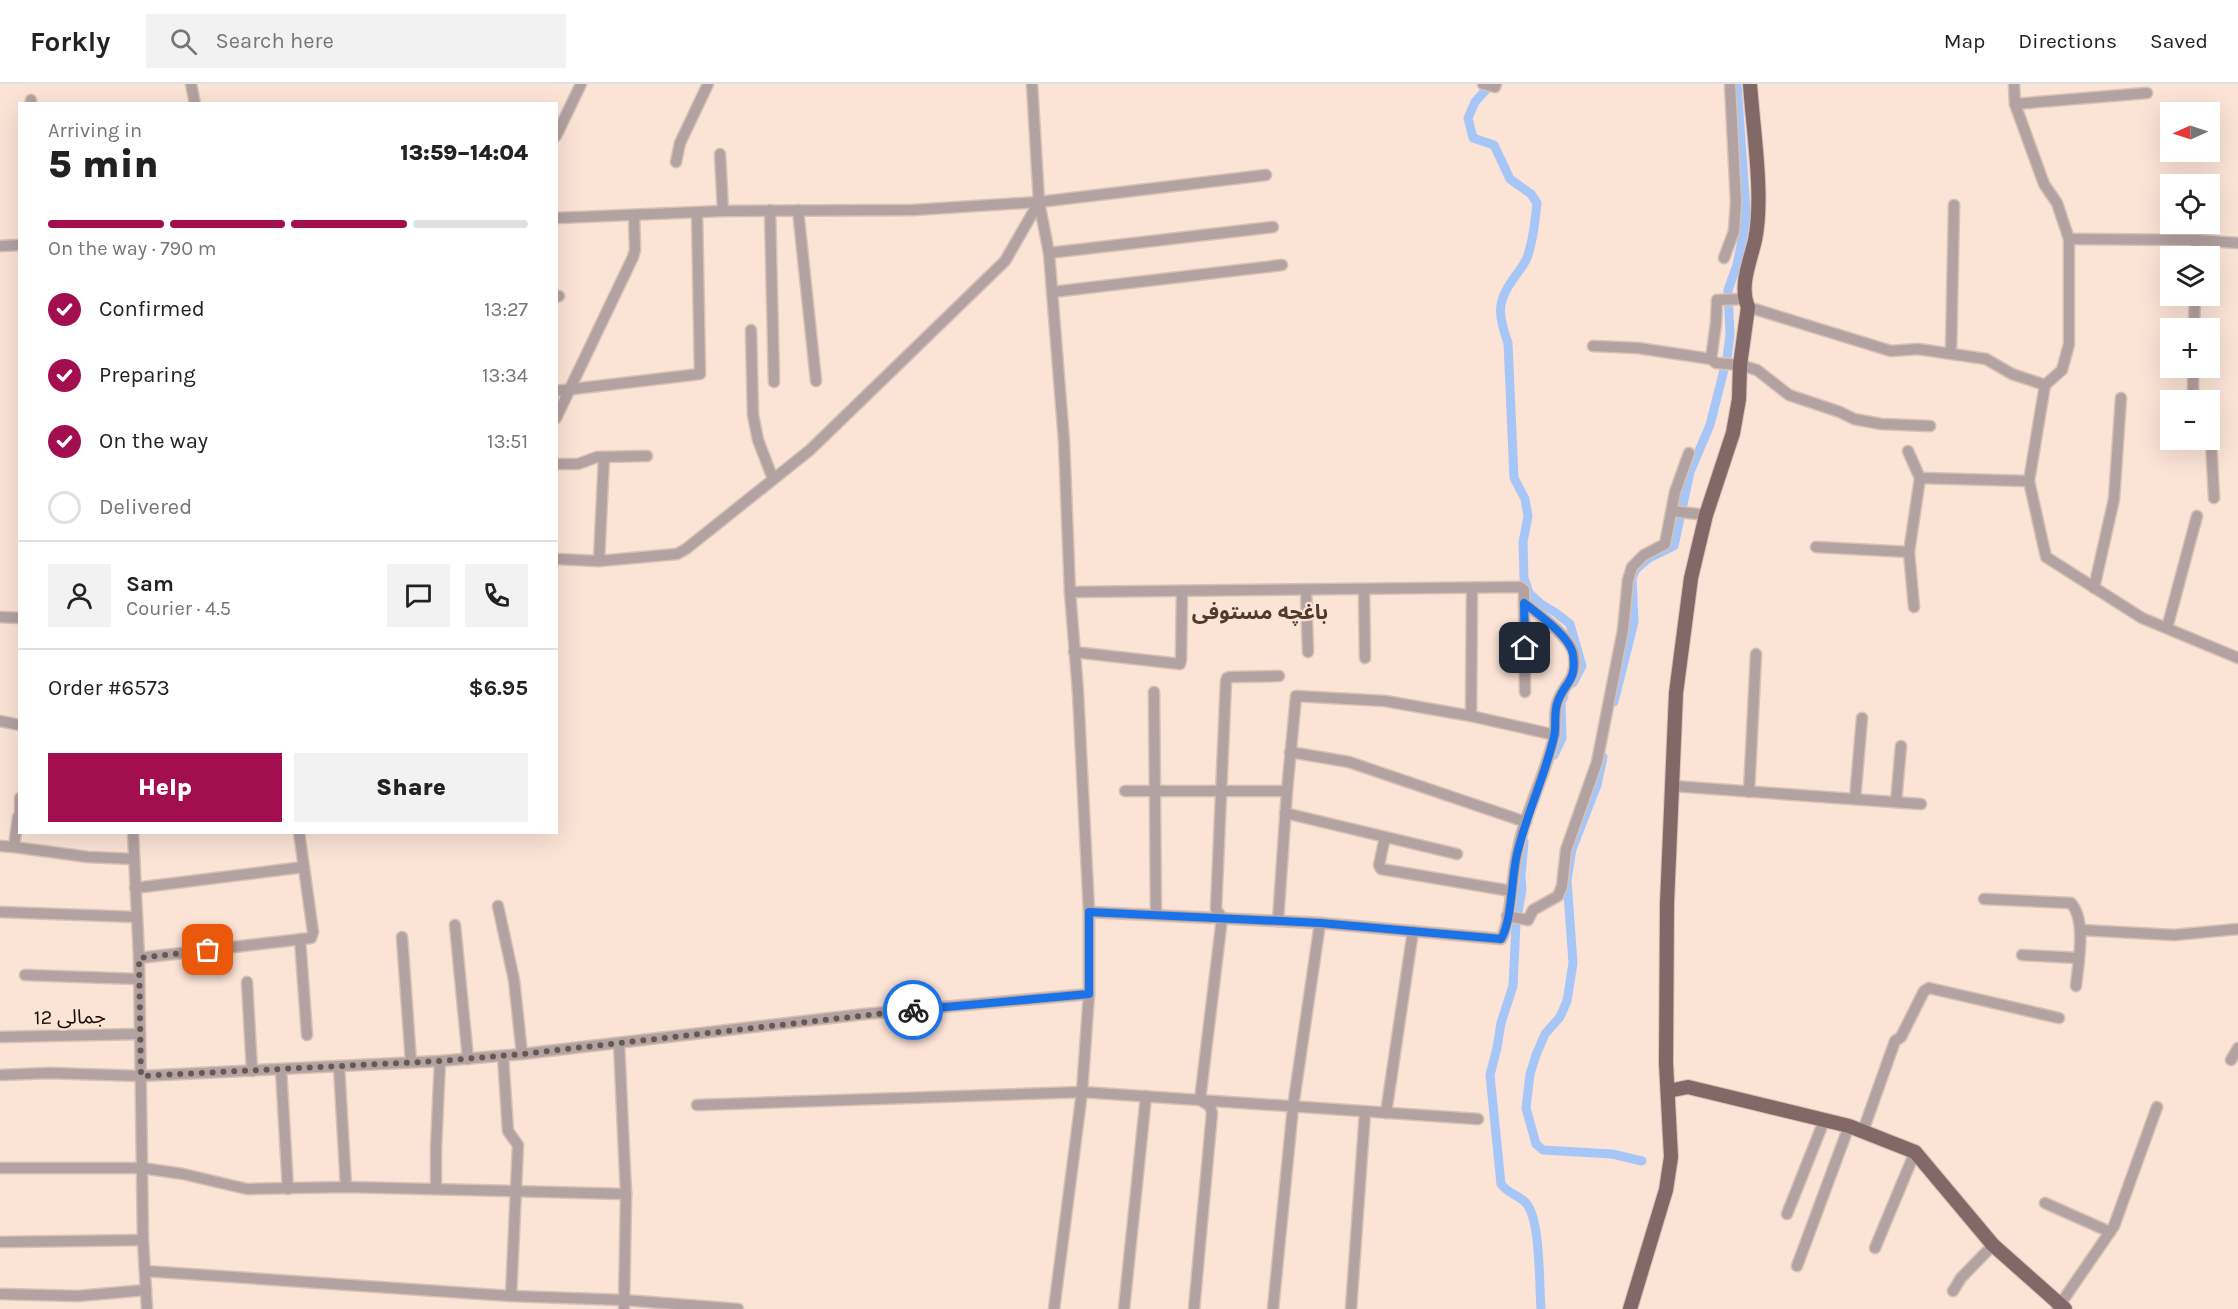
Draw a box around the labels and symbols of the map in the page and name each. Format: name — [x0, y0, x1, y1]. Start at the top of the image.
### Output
north arrow — [2160, 102, 2220, 162]
district label: باغچه مستوفی — [1192, 600, 1328, 626]
pin — [1499, 622, 1550, 673]
pin — [182, 924, 233, 975]
courier — [883, 980, 943, 1040]
street label: جمالی 12 — [34, 1005, 106, 1029]

